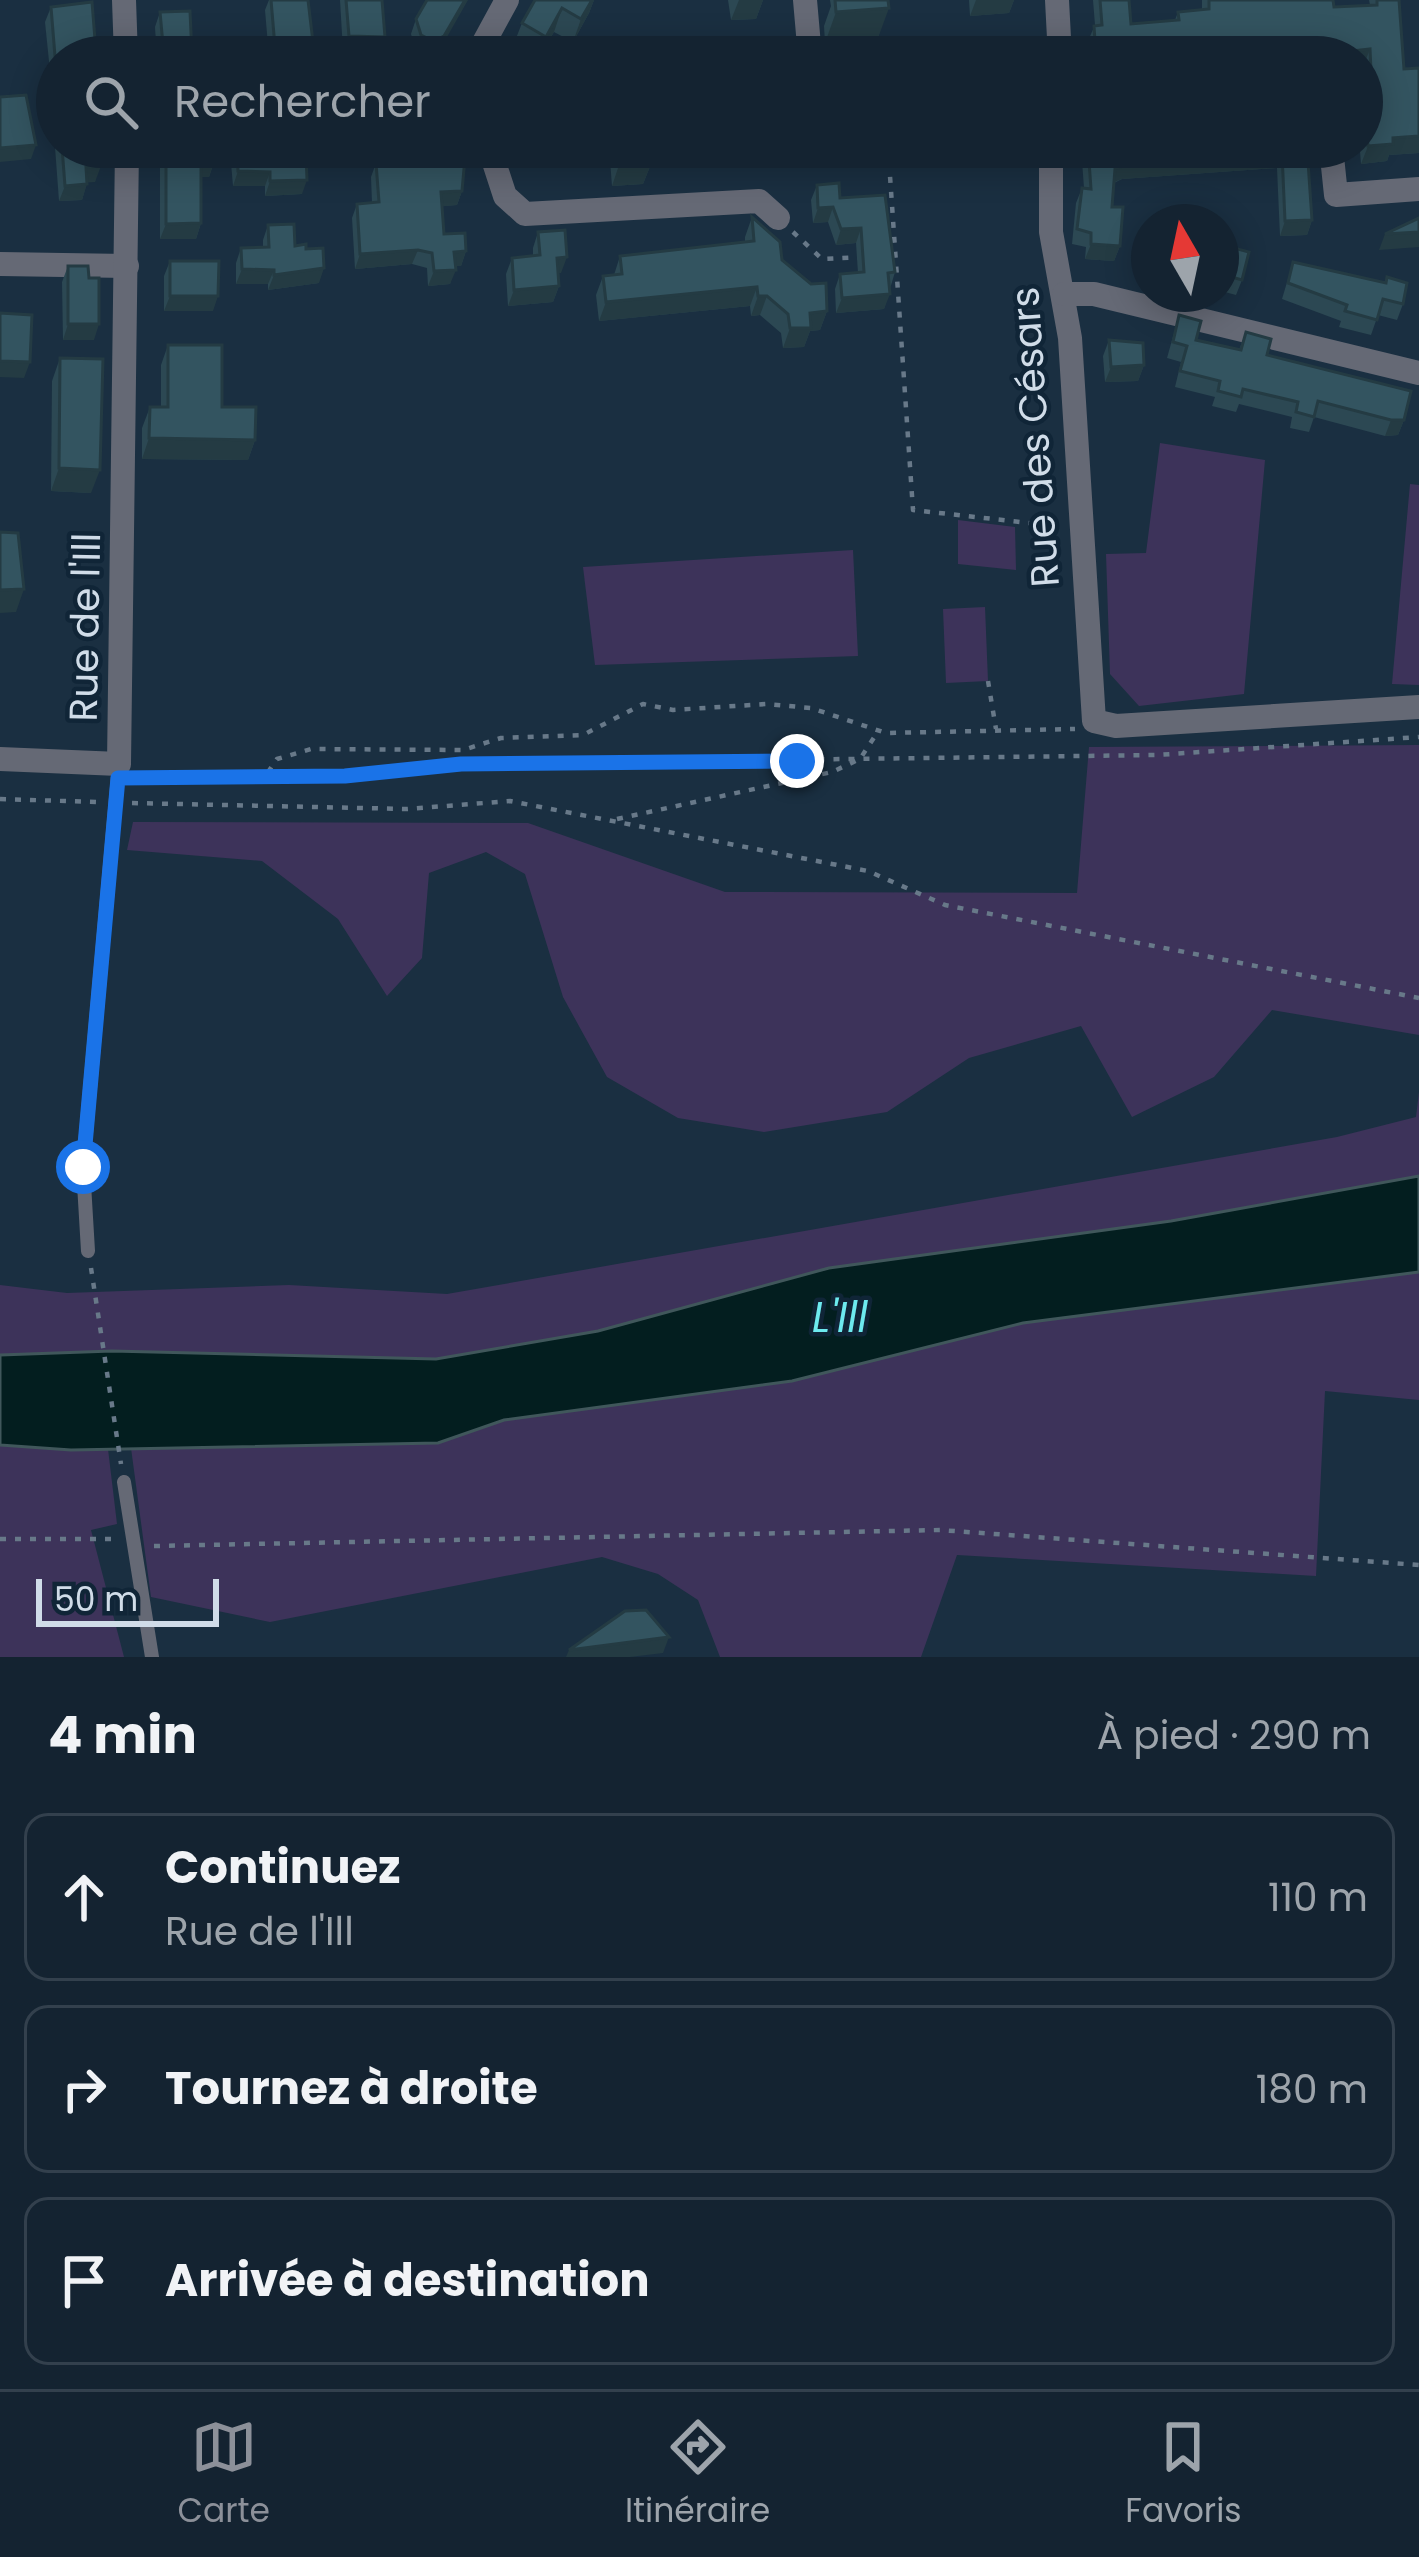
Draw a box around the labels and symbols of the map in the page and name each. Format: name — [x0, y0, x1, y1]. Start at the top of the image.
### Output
north arrow — [1131, 204, 1239, 312]
street label: Rue des Césars — [997, 285, 1073, 589]
street label: Rue de l'Ill — [56, 532, 114, 722]
route end — [770, 734, 824, 788]
route start — [56, 1140, 110, 1194]
water label: L'Ill — [812, 1288, 869, 1347]
scale bar — [36, 1573, 219, 1626]

